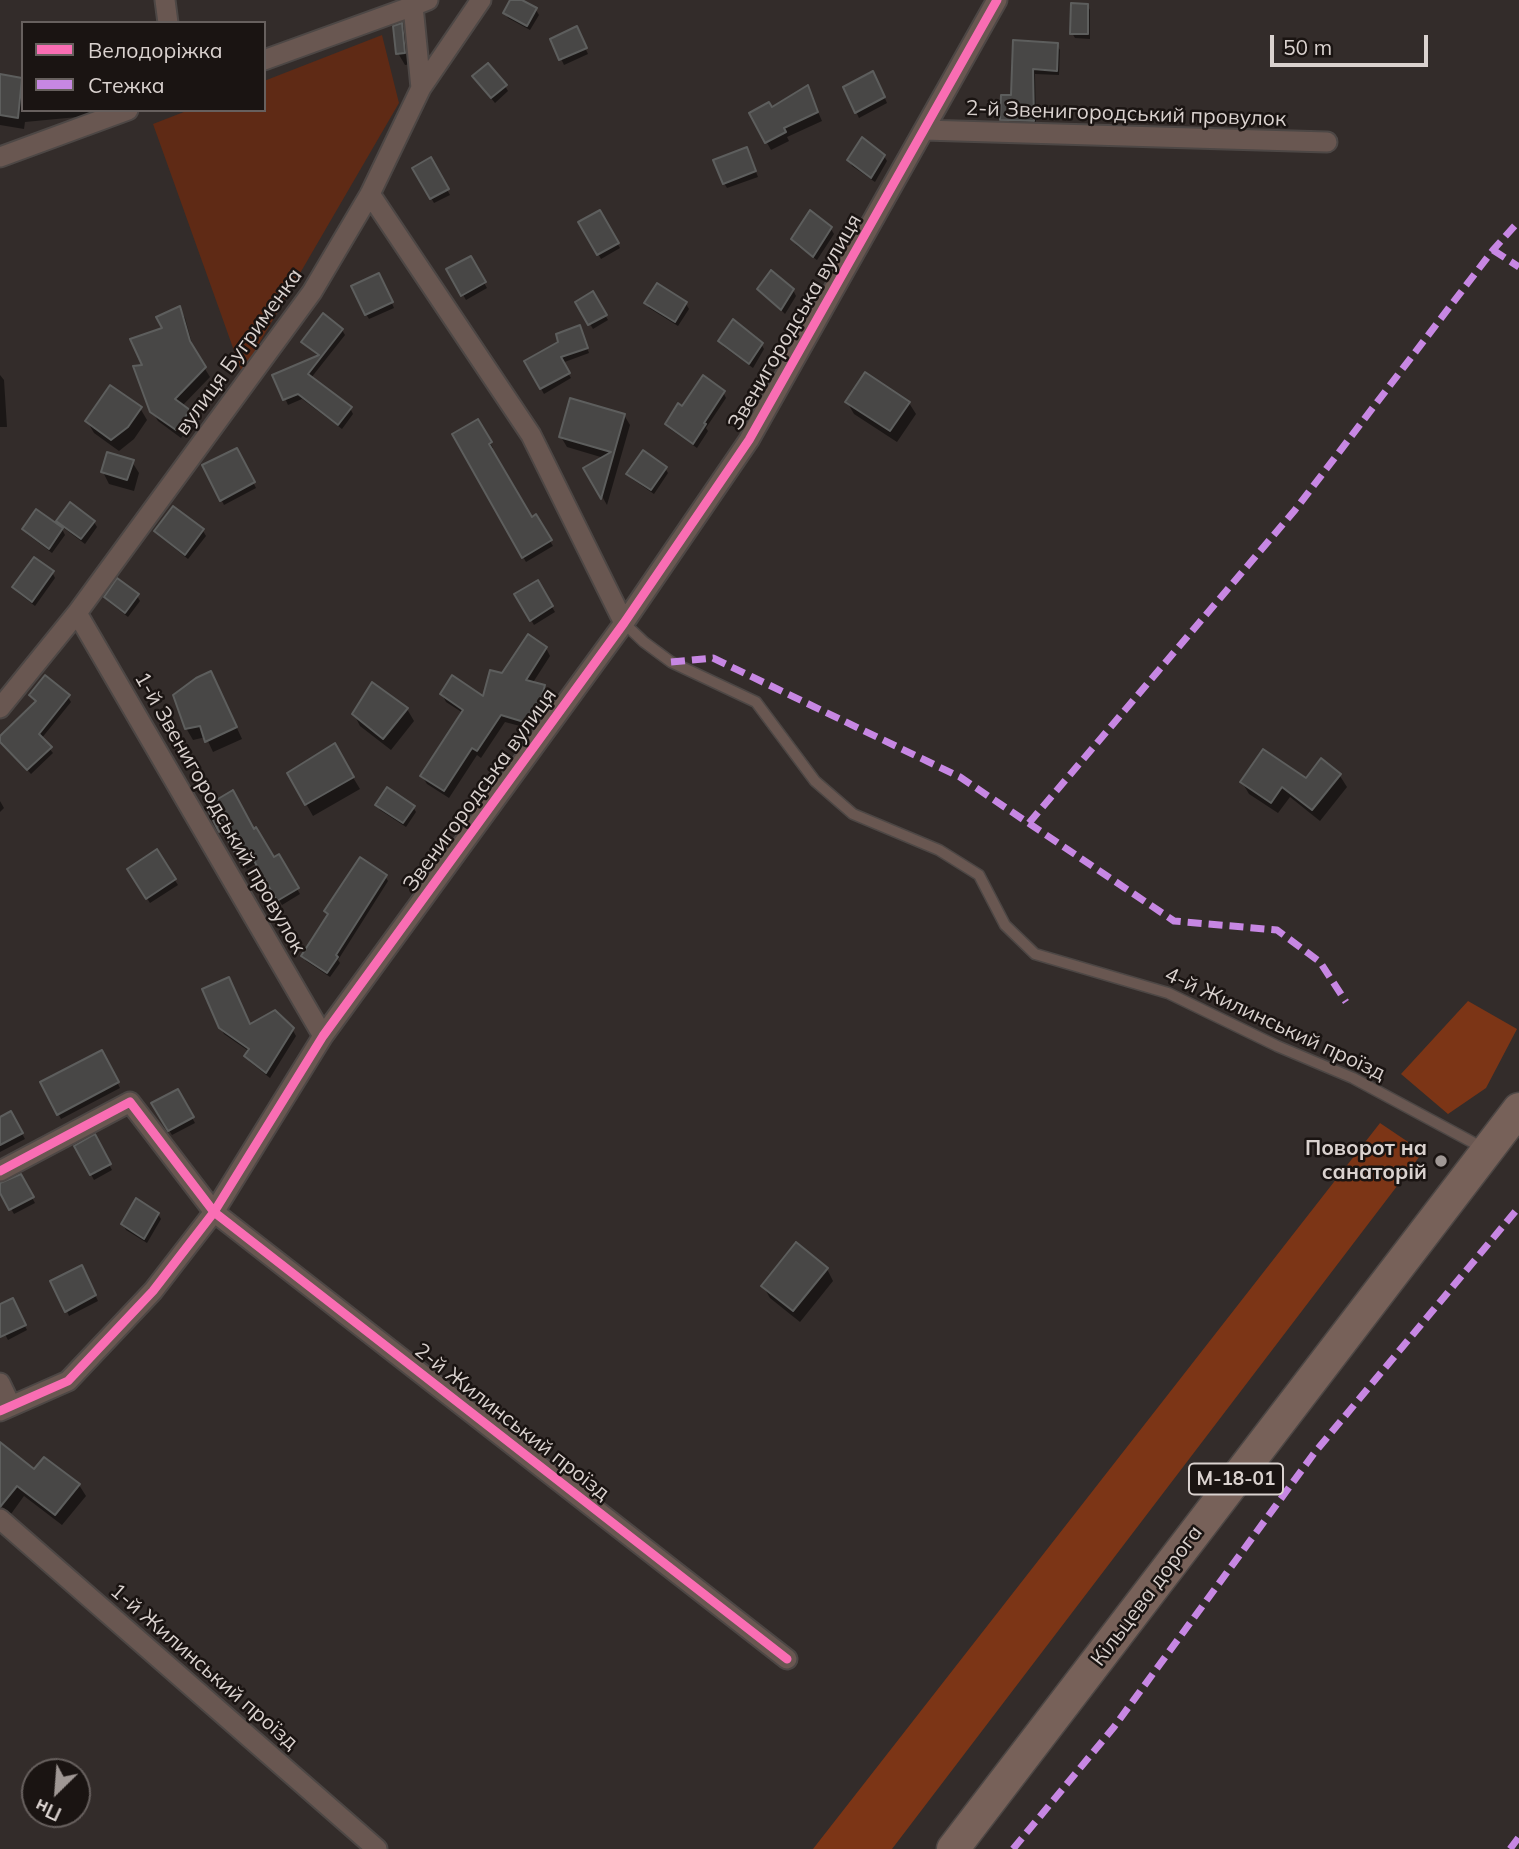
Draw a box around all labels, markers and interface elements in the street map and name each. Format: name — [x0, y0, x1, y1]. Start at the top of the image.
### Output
legend — [21, 21, 266, 112]
scale bar — [1274, 21, 1432, 65]
text: 50 m — [1283, 34, 1332, 60]
text: Велодоріжка — [88, 37, 223, 63]
text: Стежка — [88, 72, 165, 98]
street label: 2-й Звенигородський провулок — [965, 96, 1287, 132]
street label: Звенигородська вулиця — [723, 210, 867, 434]
street label: вулиця Бугрименка — [170, 264, 308, 440]
street label: 1-й Звенигородський провулок — [129, 668, 311, 958]
street label: Звенигородська вулиця — [398, 684, 562, 896]
street label: 4-й Жилинський проїзд — [1161, 962, 1389, 1086]
place label: Поворот на санаторій — [1305, 1136, 1427, 1186]
marker: Поворот на санаторій — [1433, 1153, 1449, 1169]
street label: 2-й Жилинський проїзд — [409, 1338, 615, 1506]
road number: М-18-01 — [1189, 1464, 1283, 1494]
street label: Кільцева дорога — [1086, 1521, 1208, 1671]
street label: 1-й Жилинський проїзд — [105, 1579, 303, 1755]
north arrow — [21, 1758, 91, 1828]
text: Пн — [31, 1794, 65, 1827]

